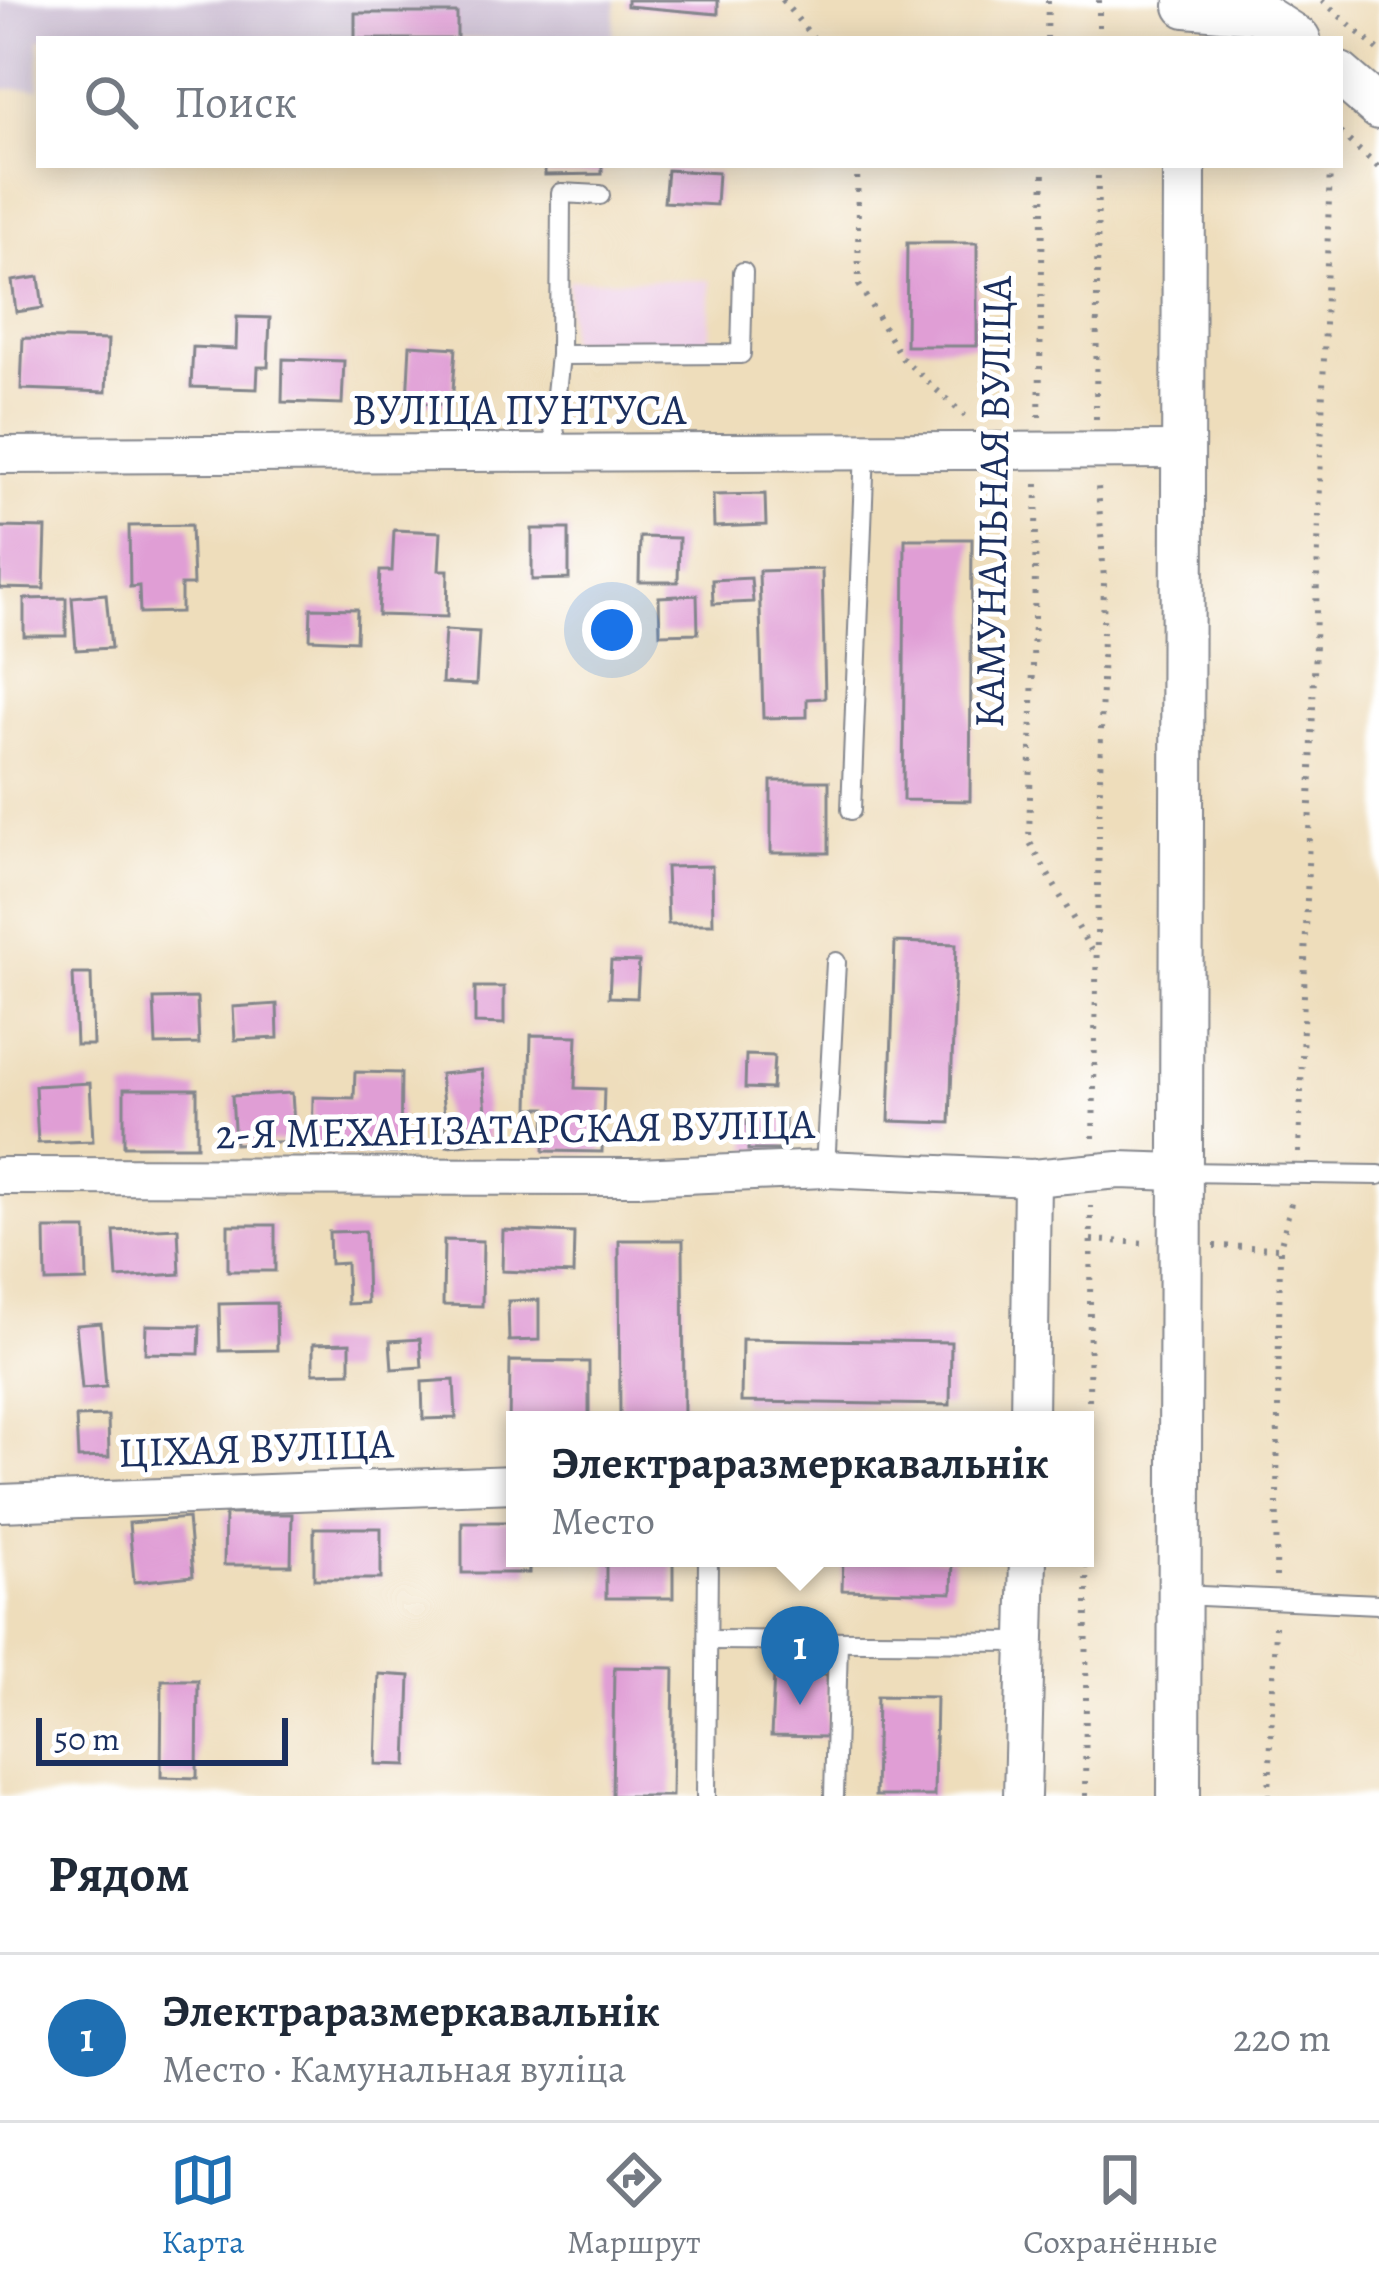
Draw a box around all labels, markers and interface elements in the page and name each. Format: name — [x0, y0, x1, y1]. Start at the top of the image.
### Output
search box — [36, 36, 1343, 168]
icon: search — [78, 69, 144, 135]
text: Поиск — [174, 71, 297, 133]
street label: КАМУНАЛЬНАЯ ВУЛІЦА — [960, 275, 1025, 728]
street label: ВУЛІЦА ПУНТУСА — [352, 381, 687, 438]
your location — [582, 600, 642, 660]
street label: 2-Я МЕХАНІЗАТАРСКАЯ ВУЛІЦА — [215, 1095, 816, 1162]
popup — [506, 1411, 1094, 1567]
street label: ЦІХАЯ ВУЛІЦА — [118, 1414, 395, 1481]
text: Электраразмеркавальнік — [551, 1432, 1049, 1494]
text: Место — [551, 1494, 655, 1547]
pin: 1 — [761, 1606, 839, 1705]
scale bar — [36, 1712, 288, 1765]
text: 50 m — [54, 1716, 120, 1761]
text: Рядом — [48, 1839, 190, 1909]
text: Электраразмеркавальнік — [162, 1980, 660, 2042]
text: 1 — [80, 2011, 94, 2064]
text: 220 m — [1233, 2011, 1331, 2064]
text: Место · Камунальная вуліца — [162, 2042, 626, 2095]
tab: Карта — [161, 2147, 244, 2264]
tab: Маршрут — [567, 2147, 701, 2264]
tab: Сохранённые — [1023, 2147, 1218, 2264]

